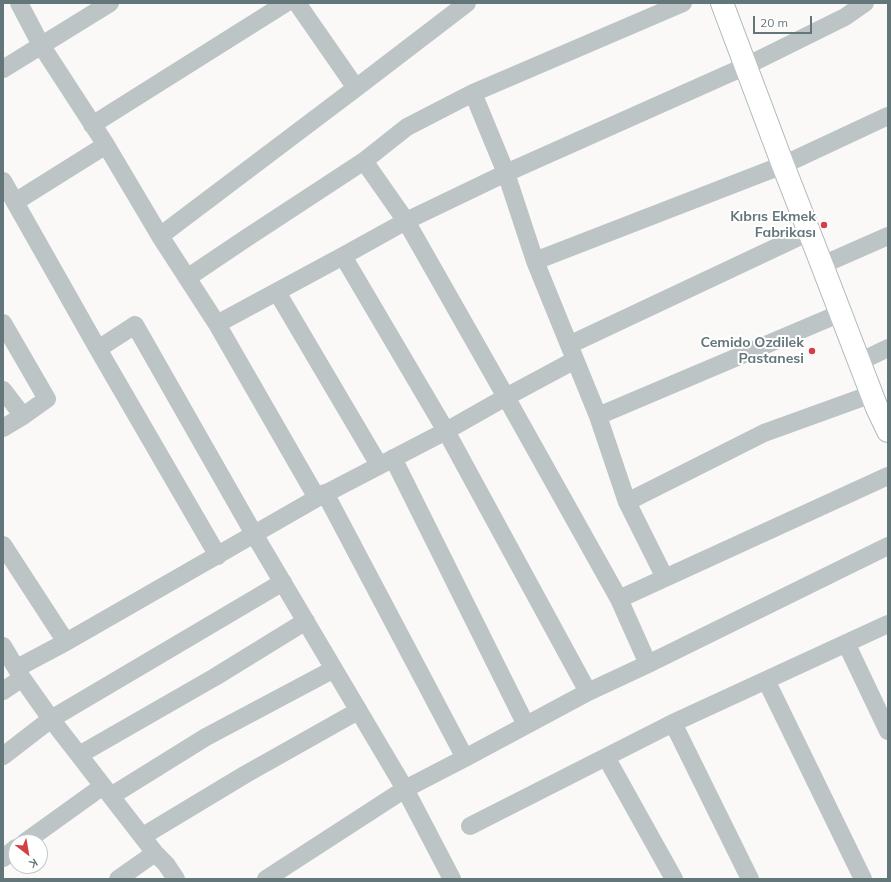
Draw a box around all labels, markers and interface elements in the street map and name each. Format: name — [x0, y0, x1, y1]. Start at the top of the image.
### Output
scale bar — [755, 8, 814, 34]
text: 20 m — [760, 15, 788, 30]
place label: Kıbrıs Ekmek Fabrikası — [730, 209, 816, 242]
marker: Kıbrıs Ekmek Fabrikası — [819, 220, 829, 230]
place label: Cemido Ozdilek Pastanesi — [701, 335, 804, 368]
marker: Cemido Ozdilek Pastanesi — [807, 346, 817, 356]
north arrow — [8, 834, 48, 874]
text: K — [27, 856, 40, 871]

